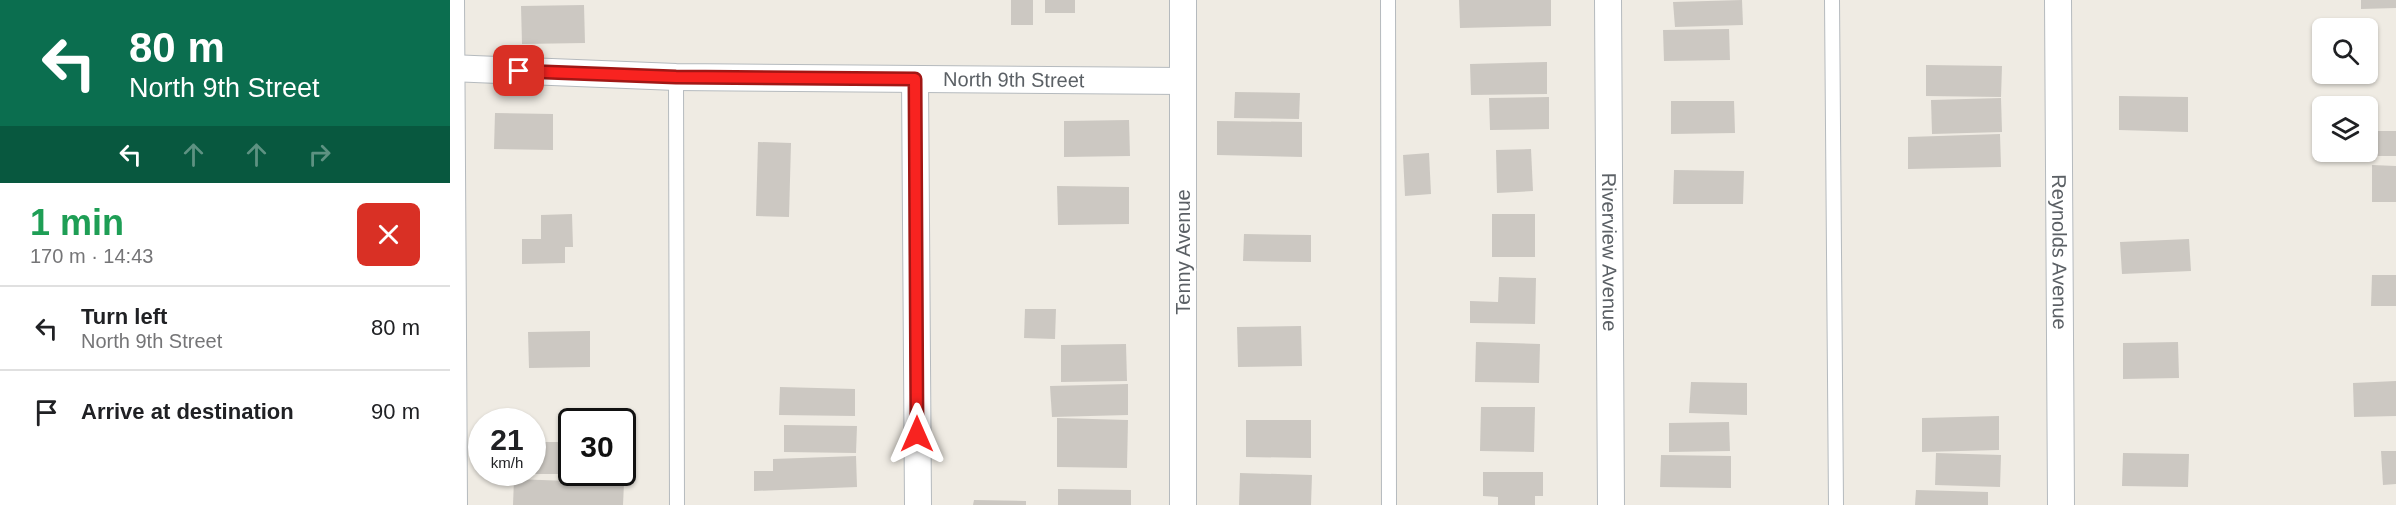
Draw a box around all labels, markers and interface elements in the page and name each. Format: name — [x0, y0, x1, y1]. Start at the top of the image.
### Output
map controls — [2312, 18, 2378, 162]
button: search — [2312, 18, 2378, 84]
icon: left — [30, 24, 108, 102]
text: 80 m — [129, 24, 225, 71]
pin — [493, 45, 544, 96]
icon: arrive — [502, 54, 535, 87]
street label: North 9th Street — [943, 68, 1085, 91]
text: North 9th Street — [129, 73, 320, 103]
button: layers — [2312, 96, 2378, 162]
icon: left — [114, 138, 147, 171]
icon: ahead — [177, 138, 210, 171]
icon: ahead — [240, 138, 273, 171]
icon: right — [303, 138, 336, 171]
street label: Riverview Avenue — [1598, 173, 1621, 331]
street label: Reynolds Avenue — [2048, 174, 2071, 330]
street label: Tenny Avenue — [1172, 189, 1194, 315]
text: 1 min — [30, 202, 124, 243]
button: close — [357, 203, 420, 266]
text: 170 m · 14:43 — [30, 245, 153, 267]
text: Turn left — [81, 304, 167, 329]
icon: left — [30, 312, 63, 345]
text: 80 m — [371, 315, 420, 340]
text: North 9th Street — [81, 330, 222, 352]
icon: arrive — [30, 396, 63, 429]
text: Arrive at destination — [81, 399, 294, 424]
text: 90 m — [371, 399, 420, 424]
position arrow — [885, 402, 949, 466]
speed limit sign: 30 — [558, 408, 636, 486]
text: 21 — [490, 423, 524, 456]
text: km/h — [491, 454, 523, 471]

